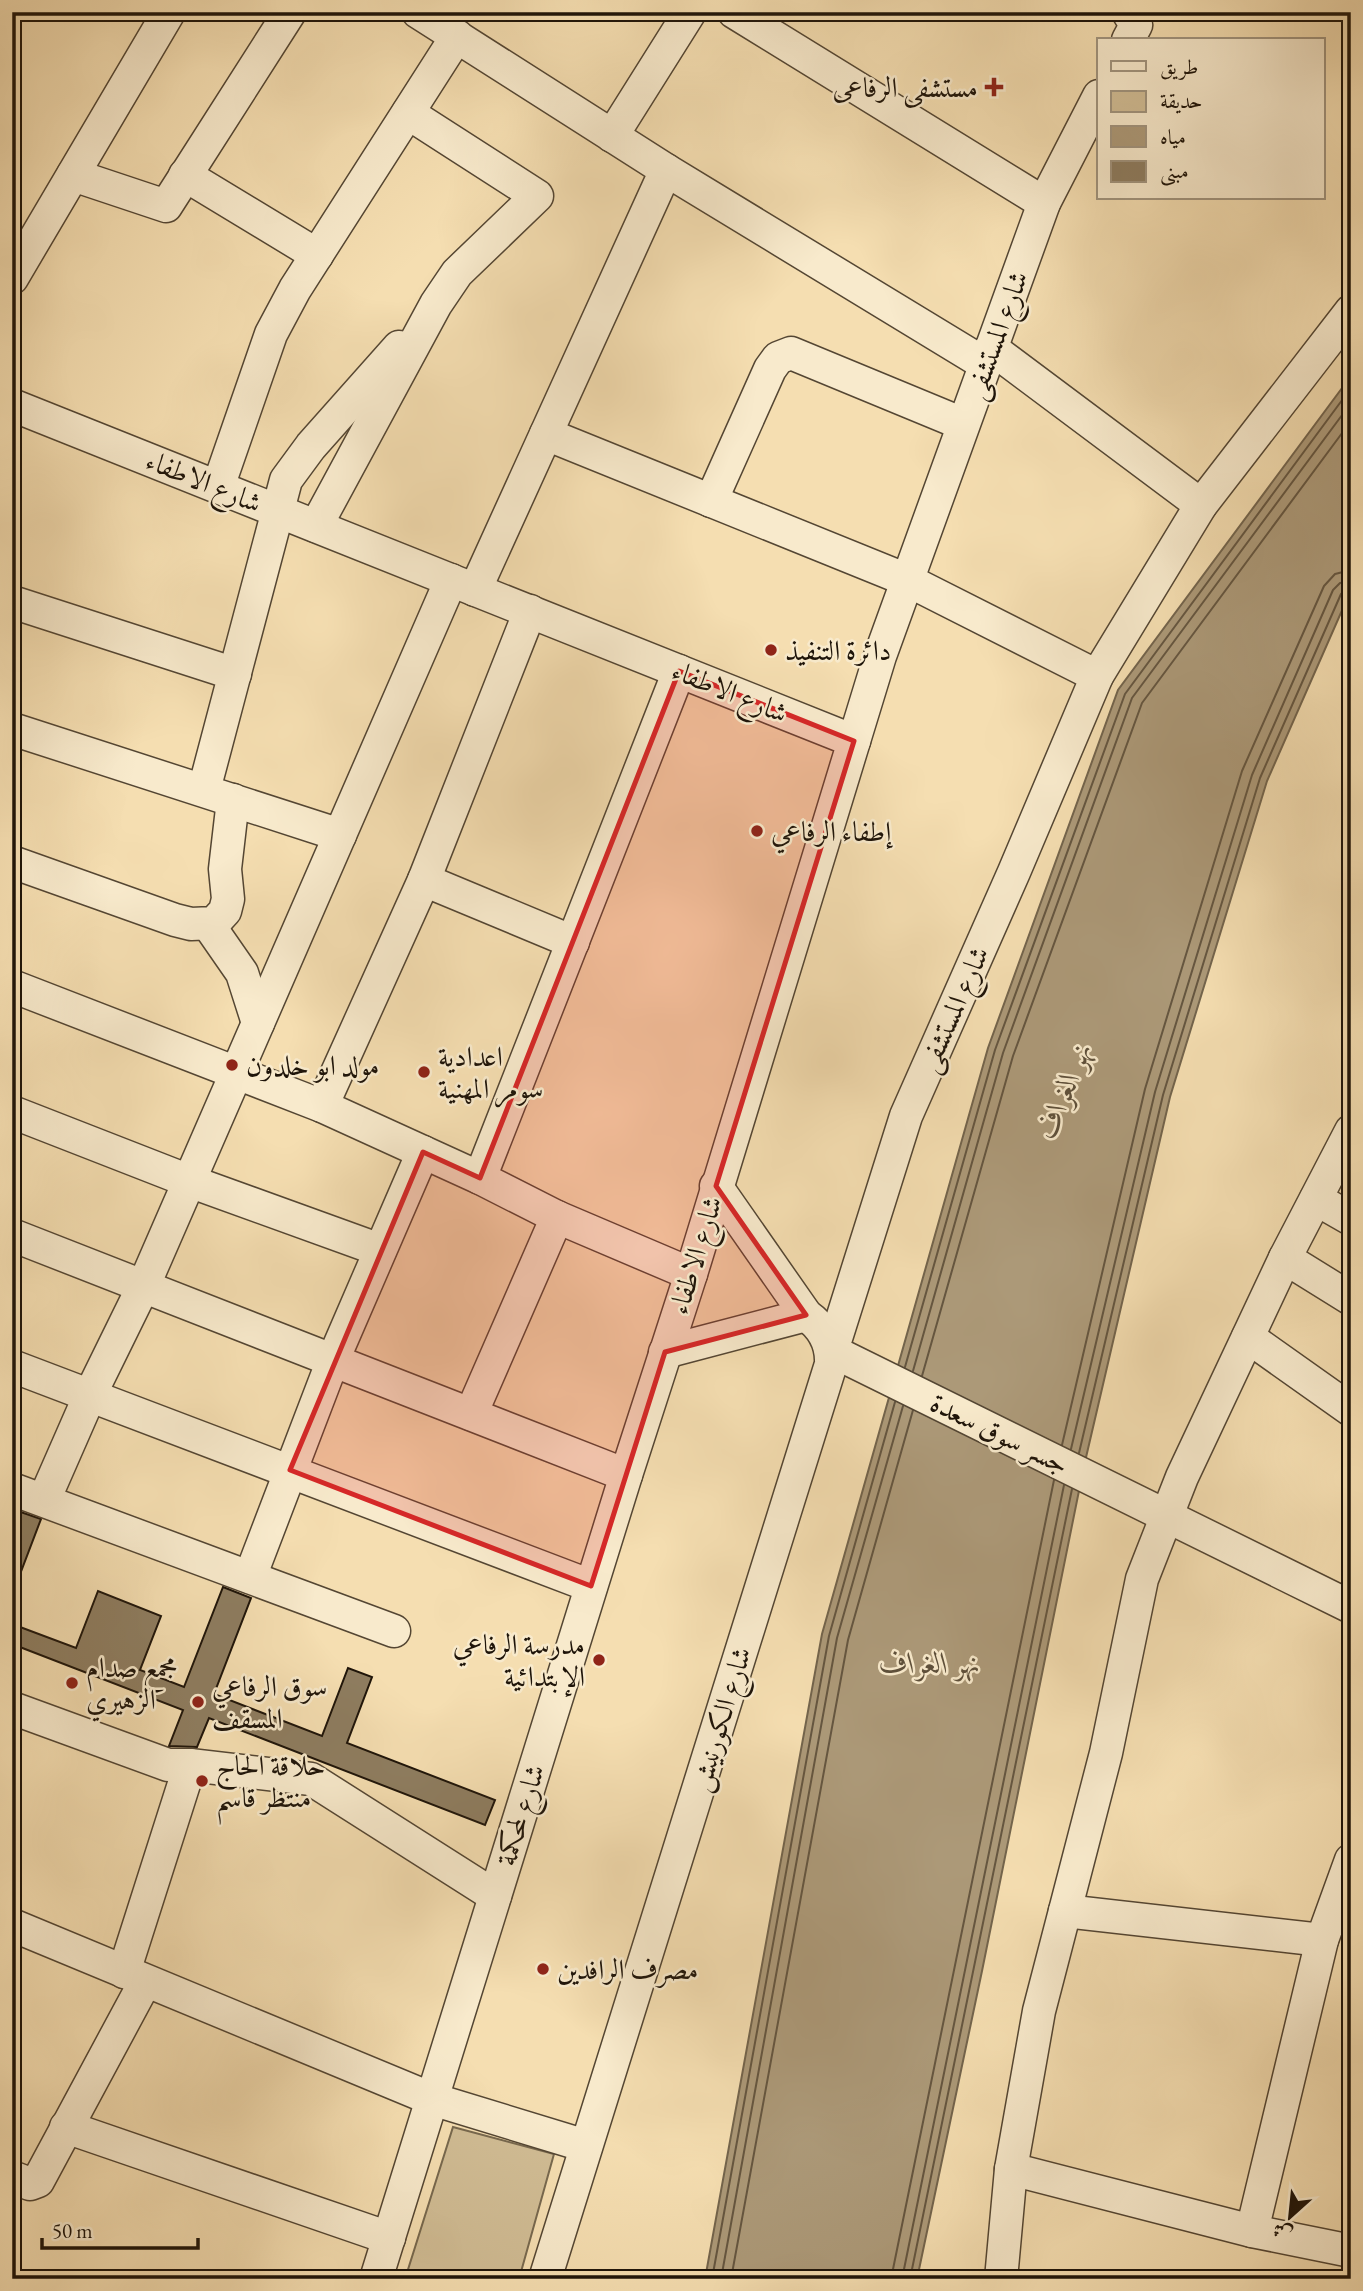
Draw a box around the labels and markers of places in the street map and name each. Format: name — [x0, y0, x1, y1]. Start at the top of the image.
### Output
place label: مستشفی الرفاعی — [833, 69, 978, 108]
marker: مستشفی الرفاعی — [984, 77, 1004, 97]
place label: دائرة التنفيذ — [785, 632, 891, 668]
marker: دائرة التنفيذ — [763, 642, 779, 658]
place label: إطفاء الرفاعي — [771, 813, 893, 854]
marker: إطفاء الرفاعي — [749, 823, 765, 839]
place label: اعدادية سومر المهنية — [438, 1038, 543, 1108]
place label: مولد ابو خلدون — [246, 1047, 380, 1083]
marker: مولد ابو خلدون — [224, 1057, 240, 1073]
marker: اعدادية سومر المهنية — [416, 1064, 432, 1080]
place label: مدرسة الرفاعي الإبتدائية — [453, 1626, 585, 1698]
place label: مجمع صدام الزهيري — [86, 1649, 177, 1722]
marker: مدرسة الرفاعي الإبتدائية — [591, 1652, 607, 1668]
place label: سوق الرفاعي المسقف — [212, 1668, 327, 1736]
marker: مجمع صدام الزهيري — [64, 1675, 80, 1691]
marker: سوق الرفاعي المسقف — [190, 1694, 206, 1710]
place label: حلاقة الحاج منتظر قاسم — [216, 1747, 325, 1825]
marker: حلاقة الحاج منتظر قاسم — [194, 1773, 210, 1789]
place label: مصرف الرافدين — [557, 1951, 698, 1988]
marker: مصرف الرافدين — [535, 1961, 551, 1977]

